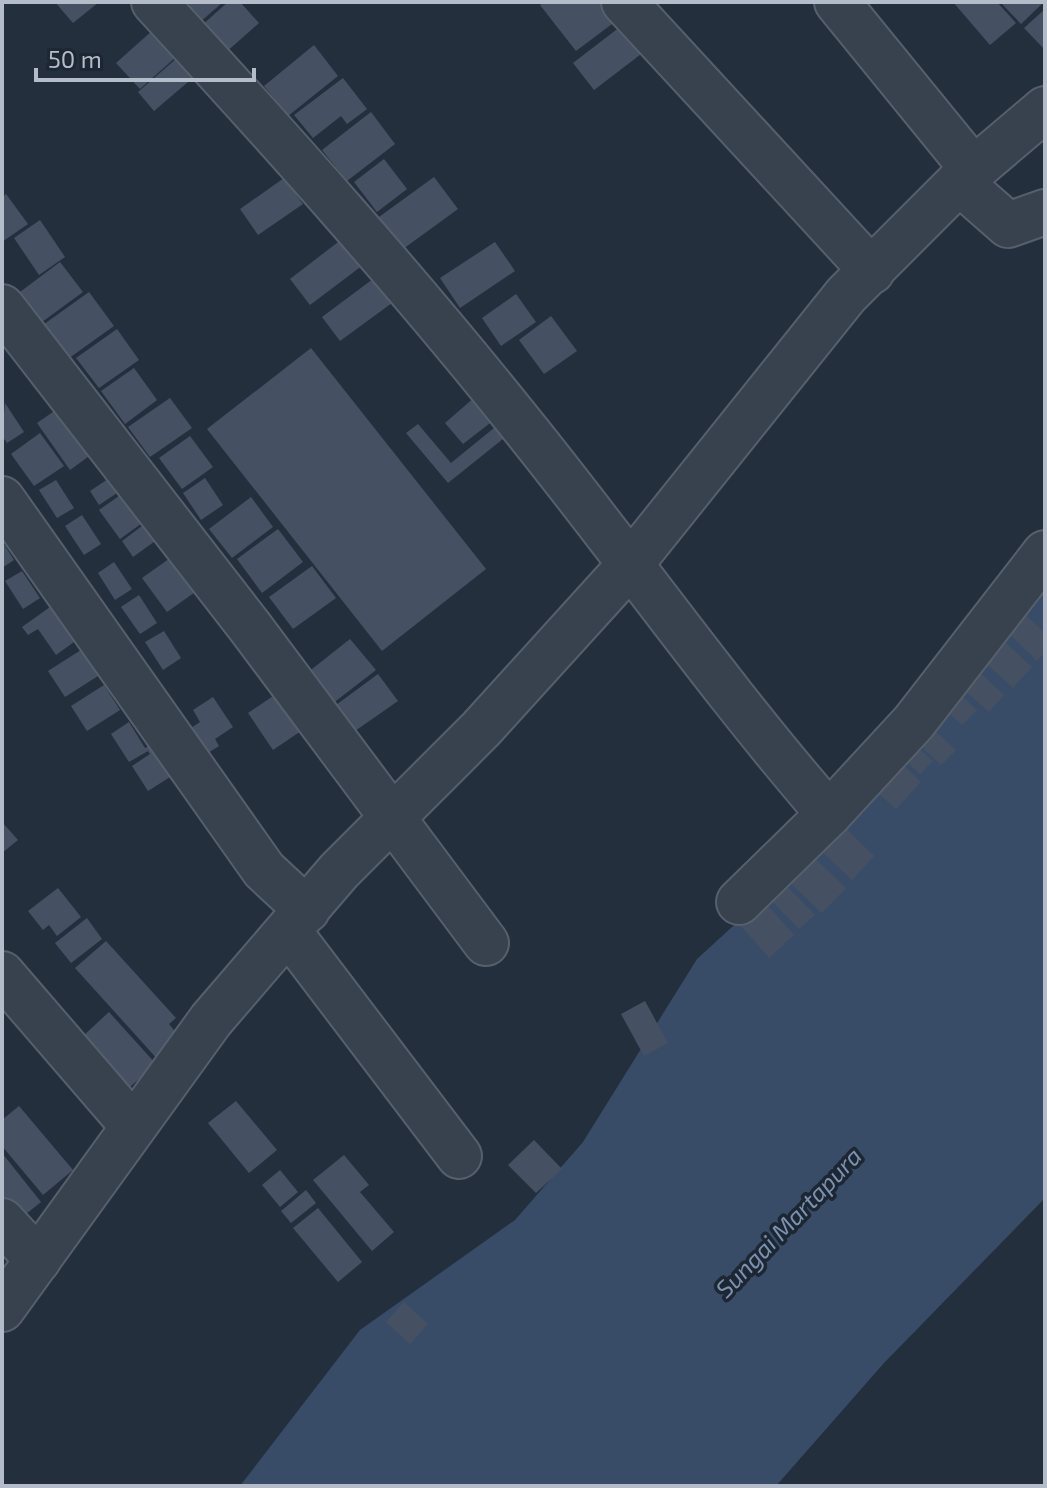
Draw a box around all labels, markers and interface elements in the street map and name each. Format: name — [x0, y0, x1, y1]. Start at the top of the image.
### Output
scale bar — [36, 32, 254, 82]
text: 50 m — [48, 44, 102, 73]
water label: Sungai Martapura — [709, 1141, 867, 1303]

